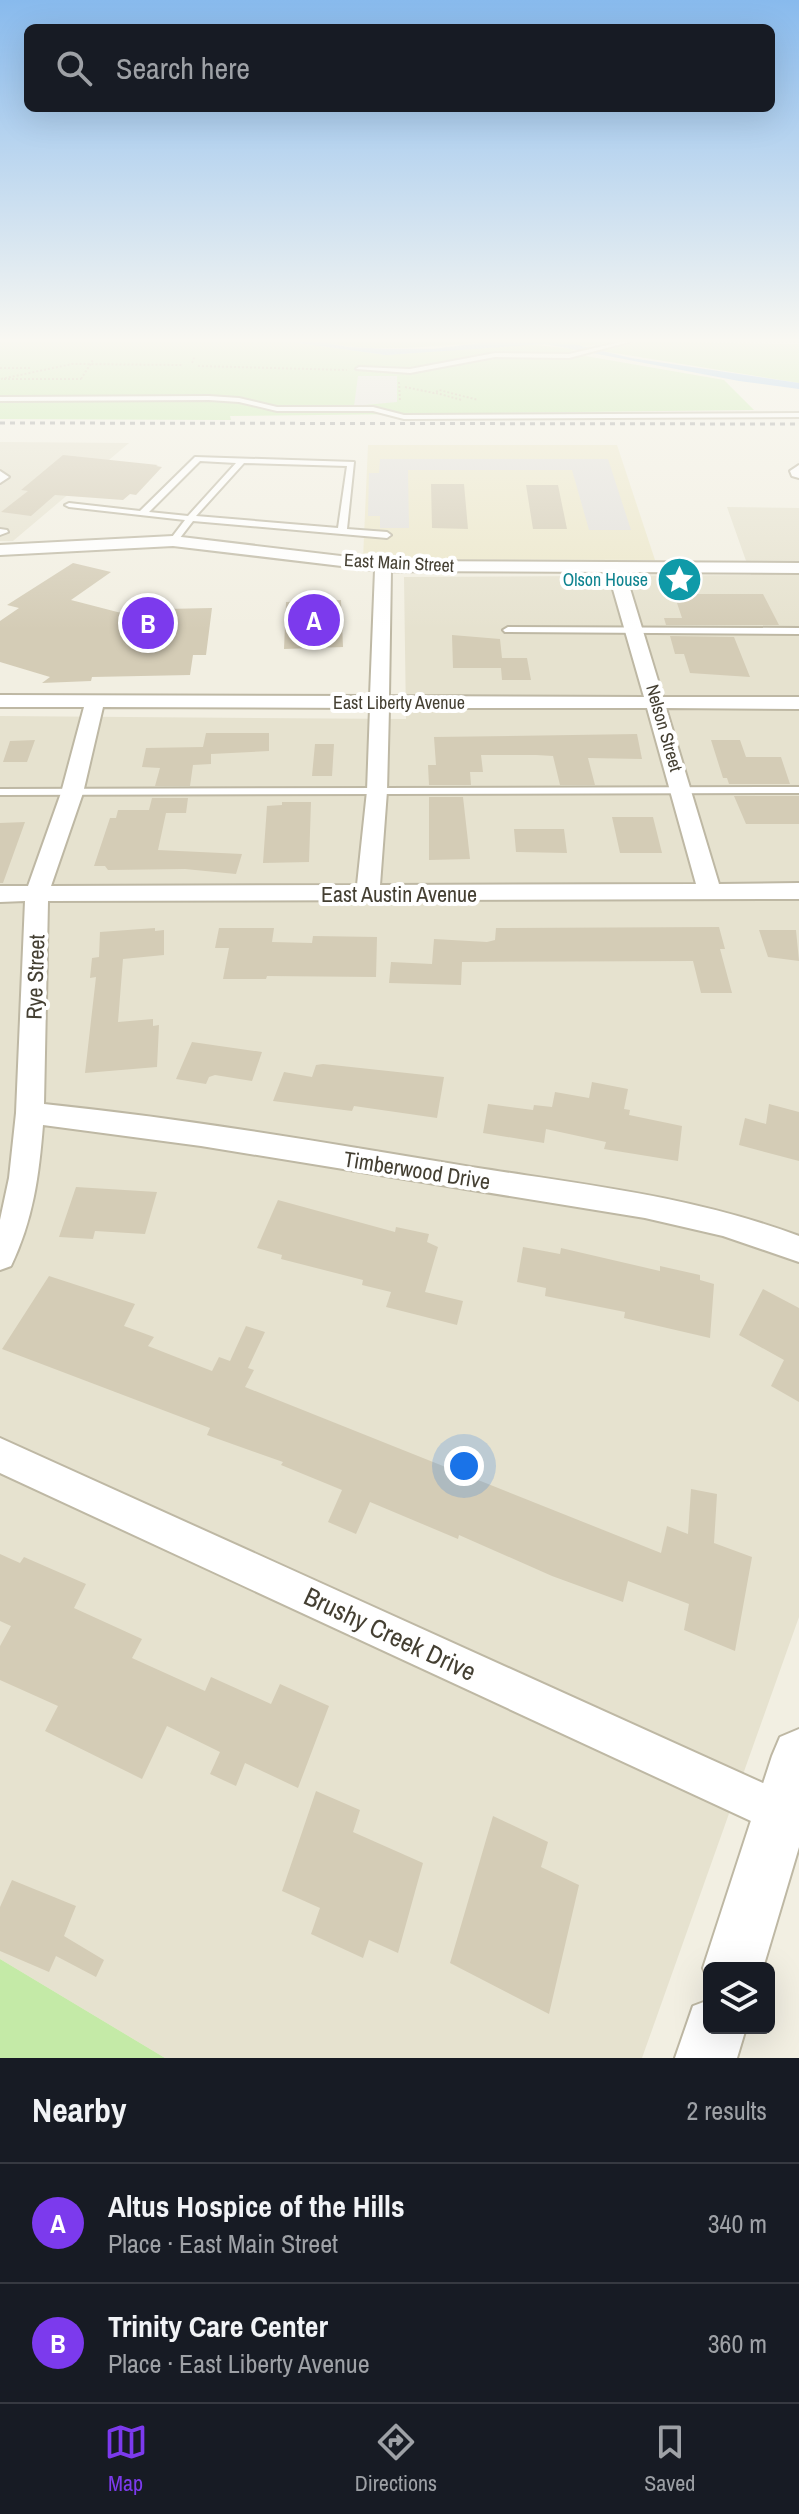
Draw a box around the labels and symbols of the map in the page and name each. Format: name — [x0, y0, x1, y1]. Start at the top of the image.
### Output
street label: East Main Street — [343, 547, 455, 578]
place icon: Olson House — [655, 556, 703, 604]
place label: Olson House — [563, 567, 648, 592]
pin: A — [288, 590, 340, 650]
pin: B — [122, 593, 174, 653]
street label: Nelson Street — [640, 681, 689, 774]
street label: East Liberty Avenue — [333, 690, 465, 715]
street label: East Austin Avenue — [321, 879, 477, 909]
street label: Rye Street — [19, 934, 51, 1020]
street label: Timberwood Drive — [342, 1144, 492, 1196]
your location — [444, 1446, 484, 1486]
street label: Brushy Creek Drive — [299, 1578, 482, 1689]

